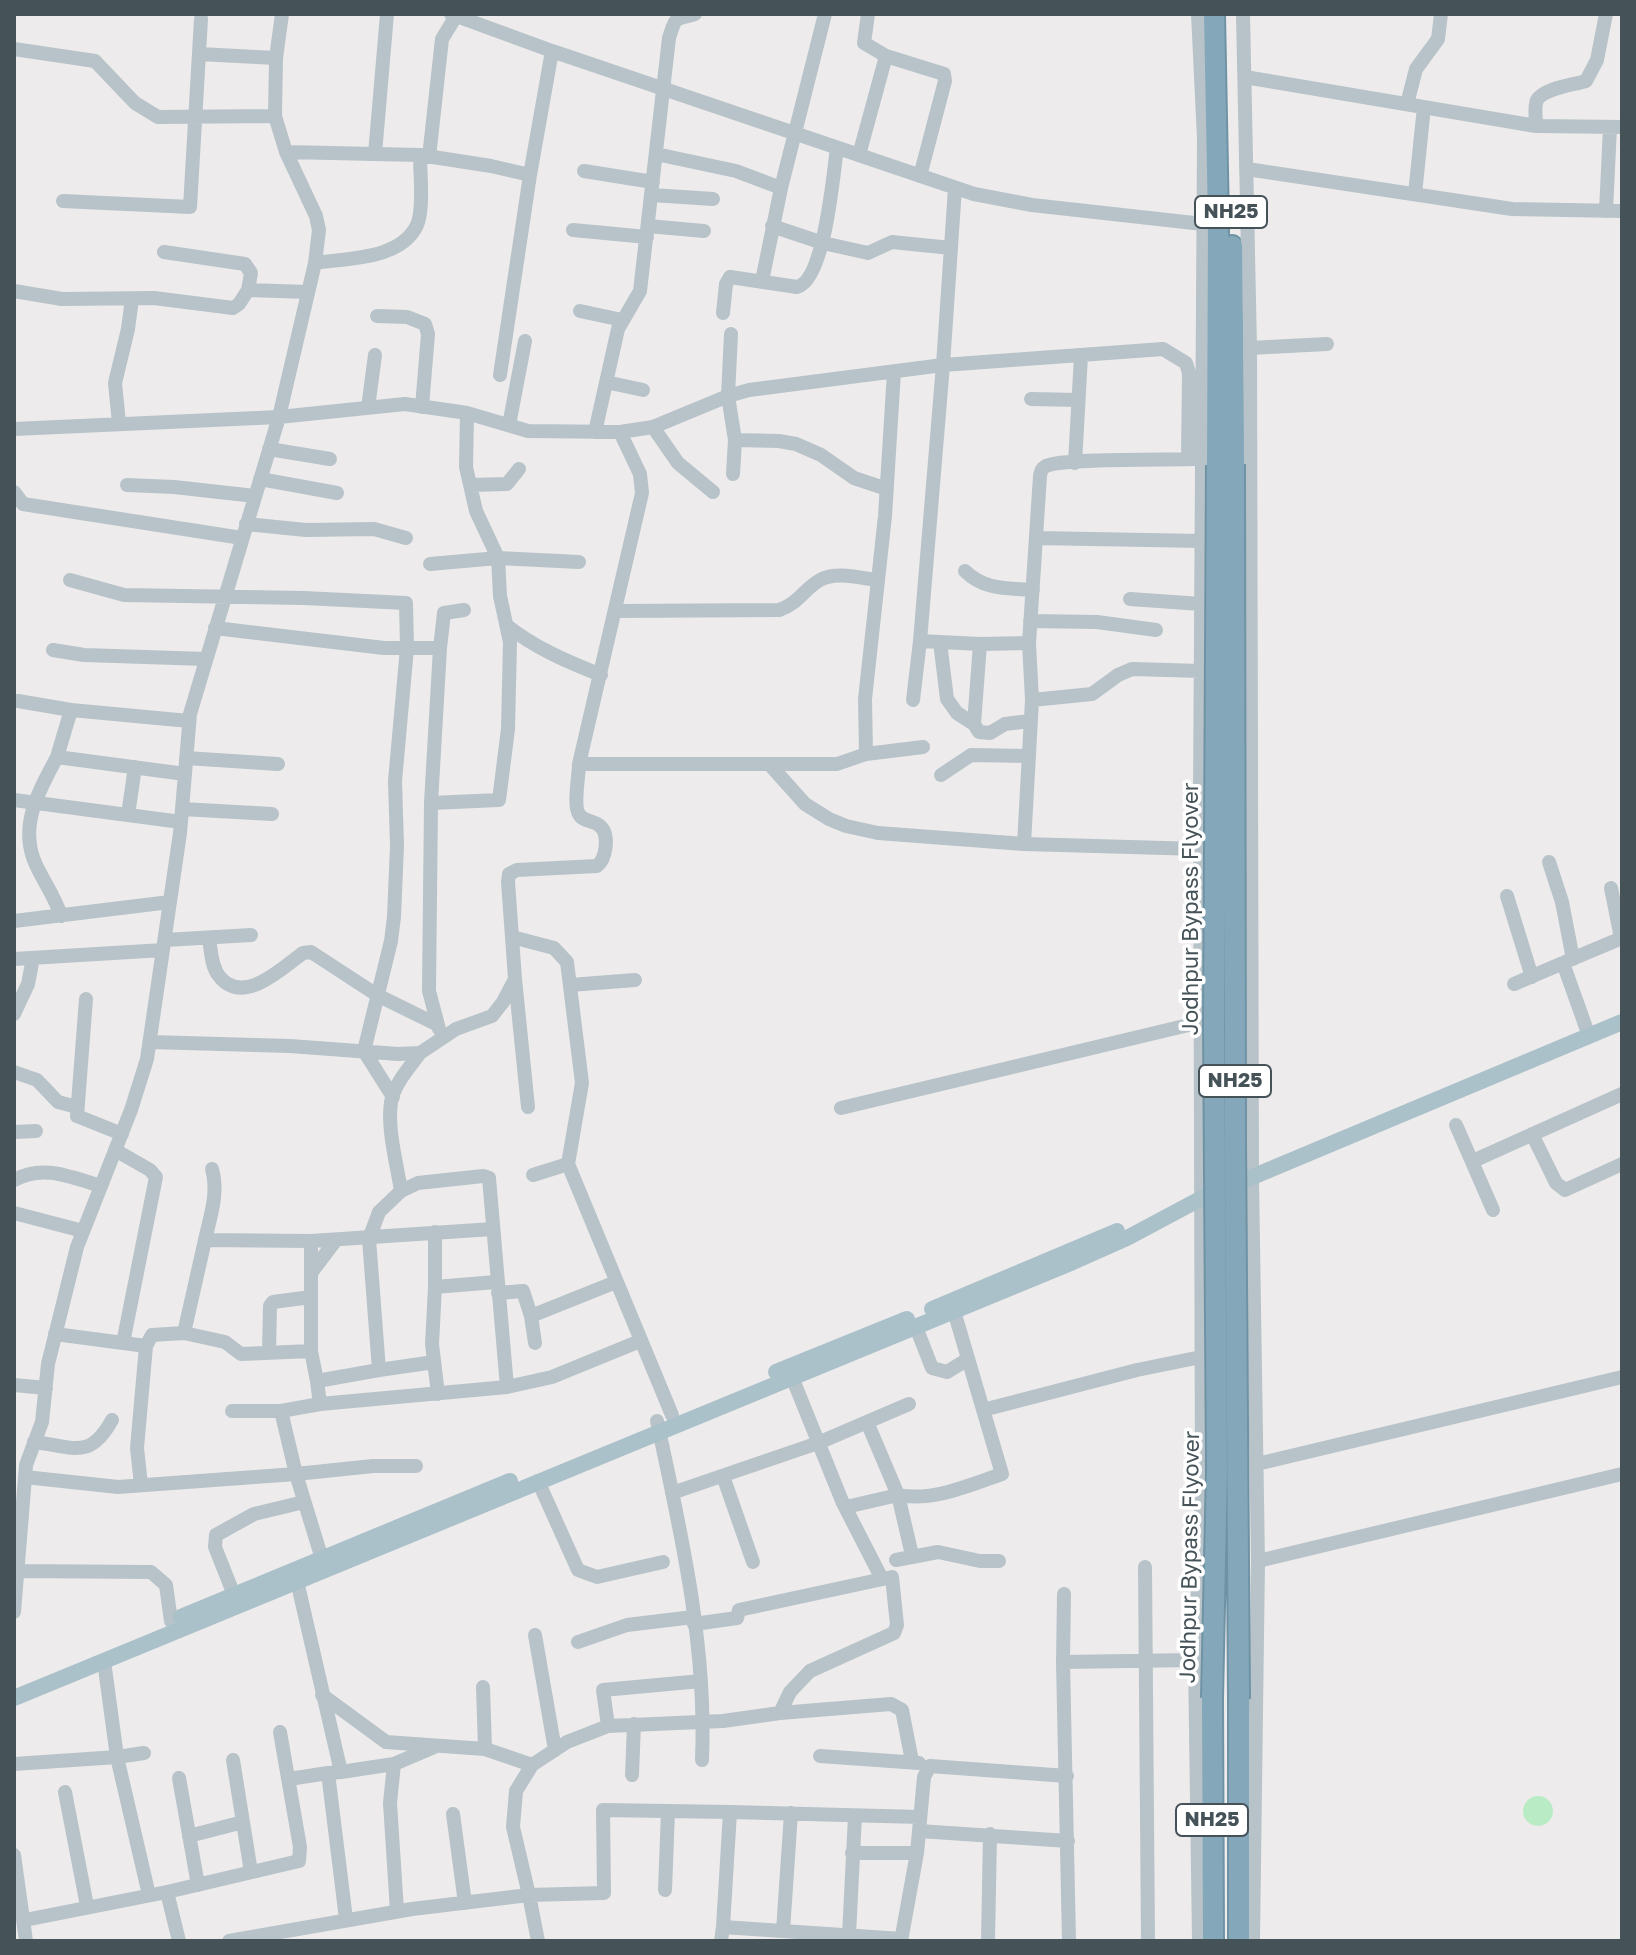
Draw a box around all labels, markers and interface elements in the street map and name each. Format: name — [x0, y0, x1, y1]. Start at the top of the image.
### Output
road number: NH25 — [1195, 196, 1267, 228]
street label: Jodhpur Bypass Flyover — [1178, 783, 1204, 1035]
road number: NH25 — [1199, 1065, 1271, 1097]
street label: Jodhpur Bypass Flyover — [1175, 1431, 1205, 1683]
road number: NH25 — [1176, 1804, 1248, 1836]

